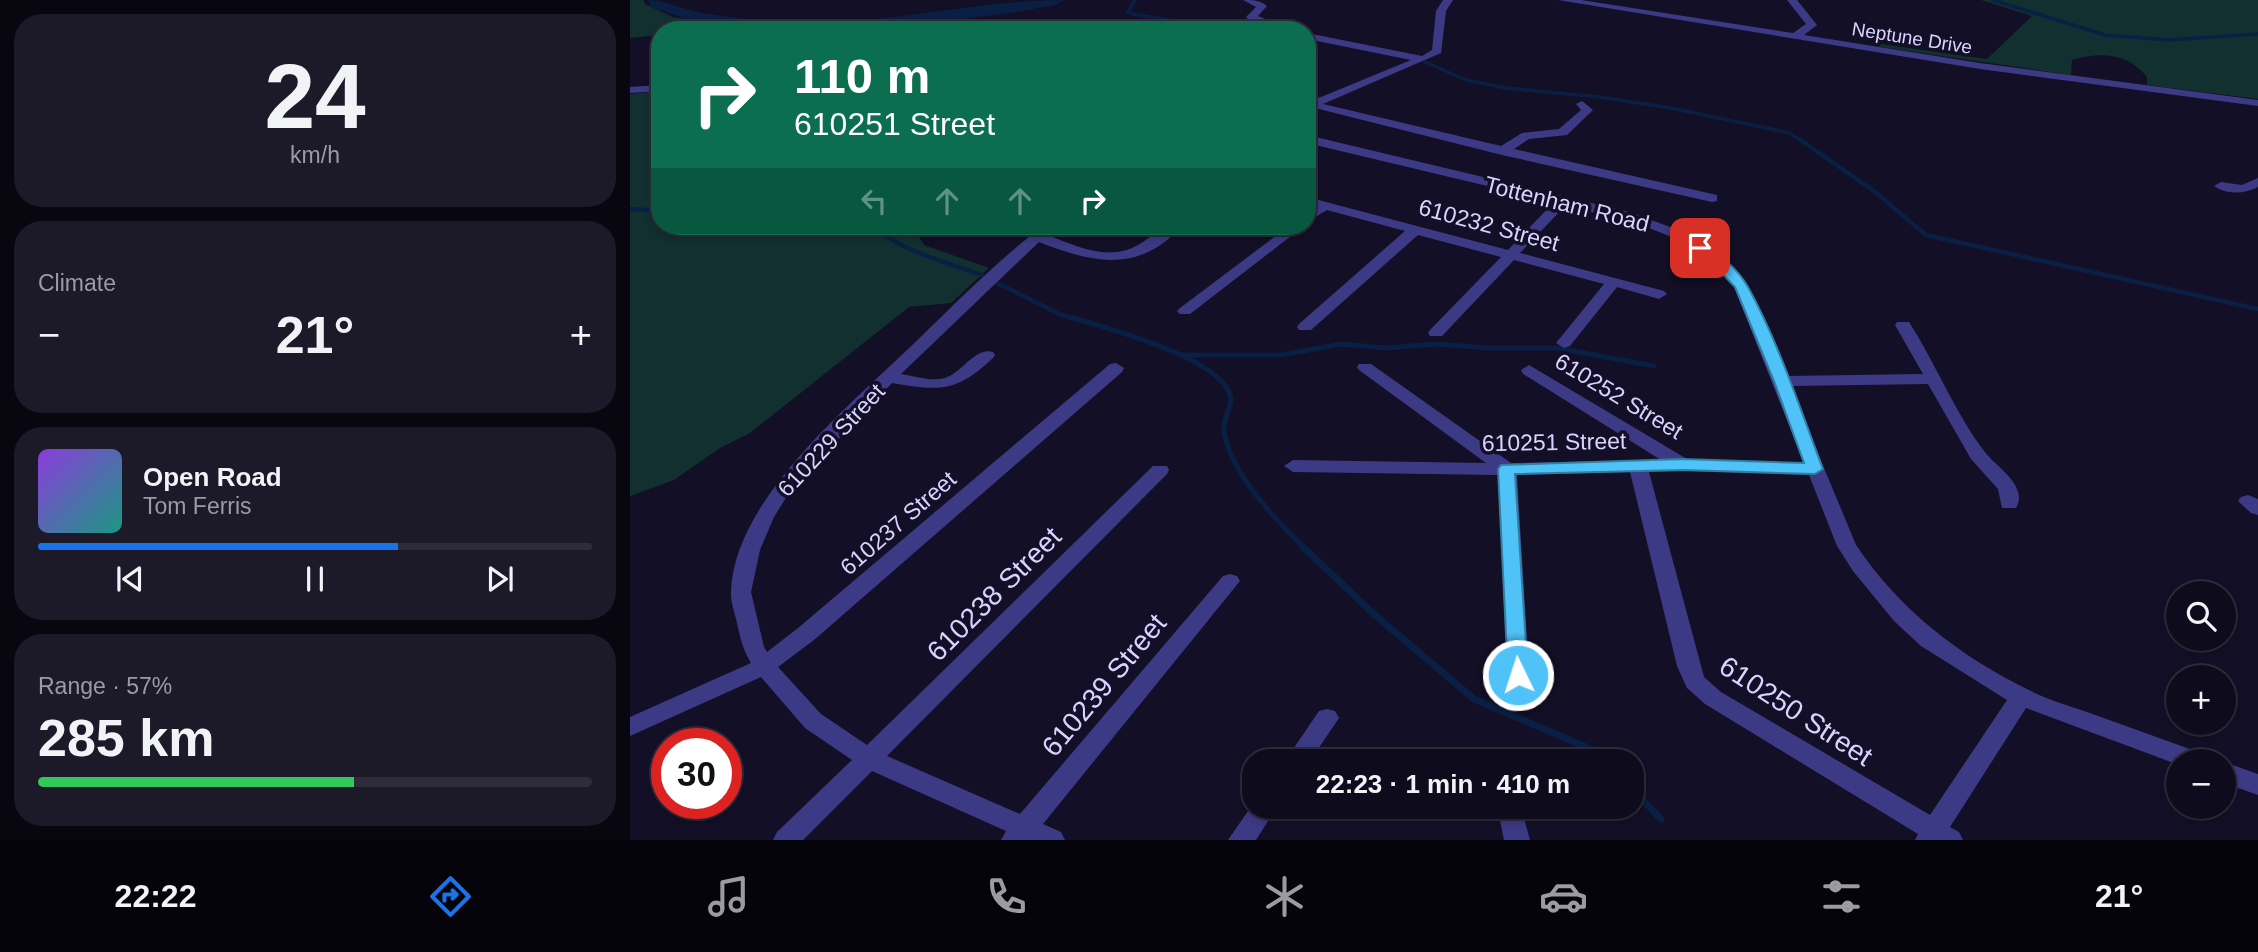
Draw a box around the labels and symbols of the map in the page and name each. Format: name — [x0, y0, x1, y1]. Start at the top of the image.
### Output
street label: Neptune Drive — [1850, 18, 1974, 58]
street label: Tottenham Road — [1482, 171, 1652, 237]
street label: 610232 Street — [1416, 194, 1563, 256]
pin — [1670, 218, 1730, 278]
street label: 610252 Street — [1550, 348, 1688, 445]
street label: 610229 Street — [772, 378, 890, 502]
street label: 610251 Street — [1482, 428, 1627, 456]
street label: 610237 Street — [835, 465, 962, 580]
street label: 610238 Street — [921, 521, 1067, 667]
street label: 610239 Street — [1036, 607, 1173, 762]
position arrow — [1481, 638, 1555, 712]
street label: 610250 Street — [1714, 650, 1878, 772]
speed limit sign: 30 — [651, 728, 742, 819]

